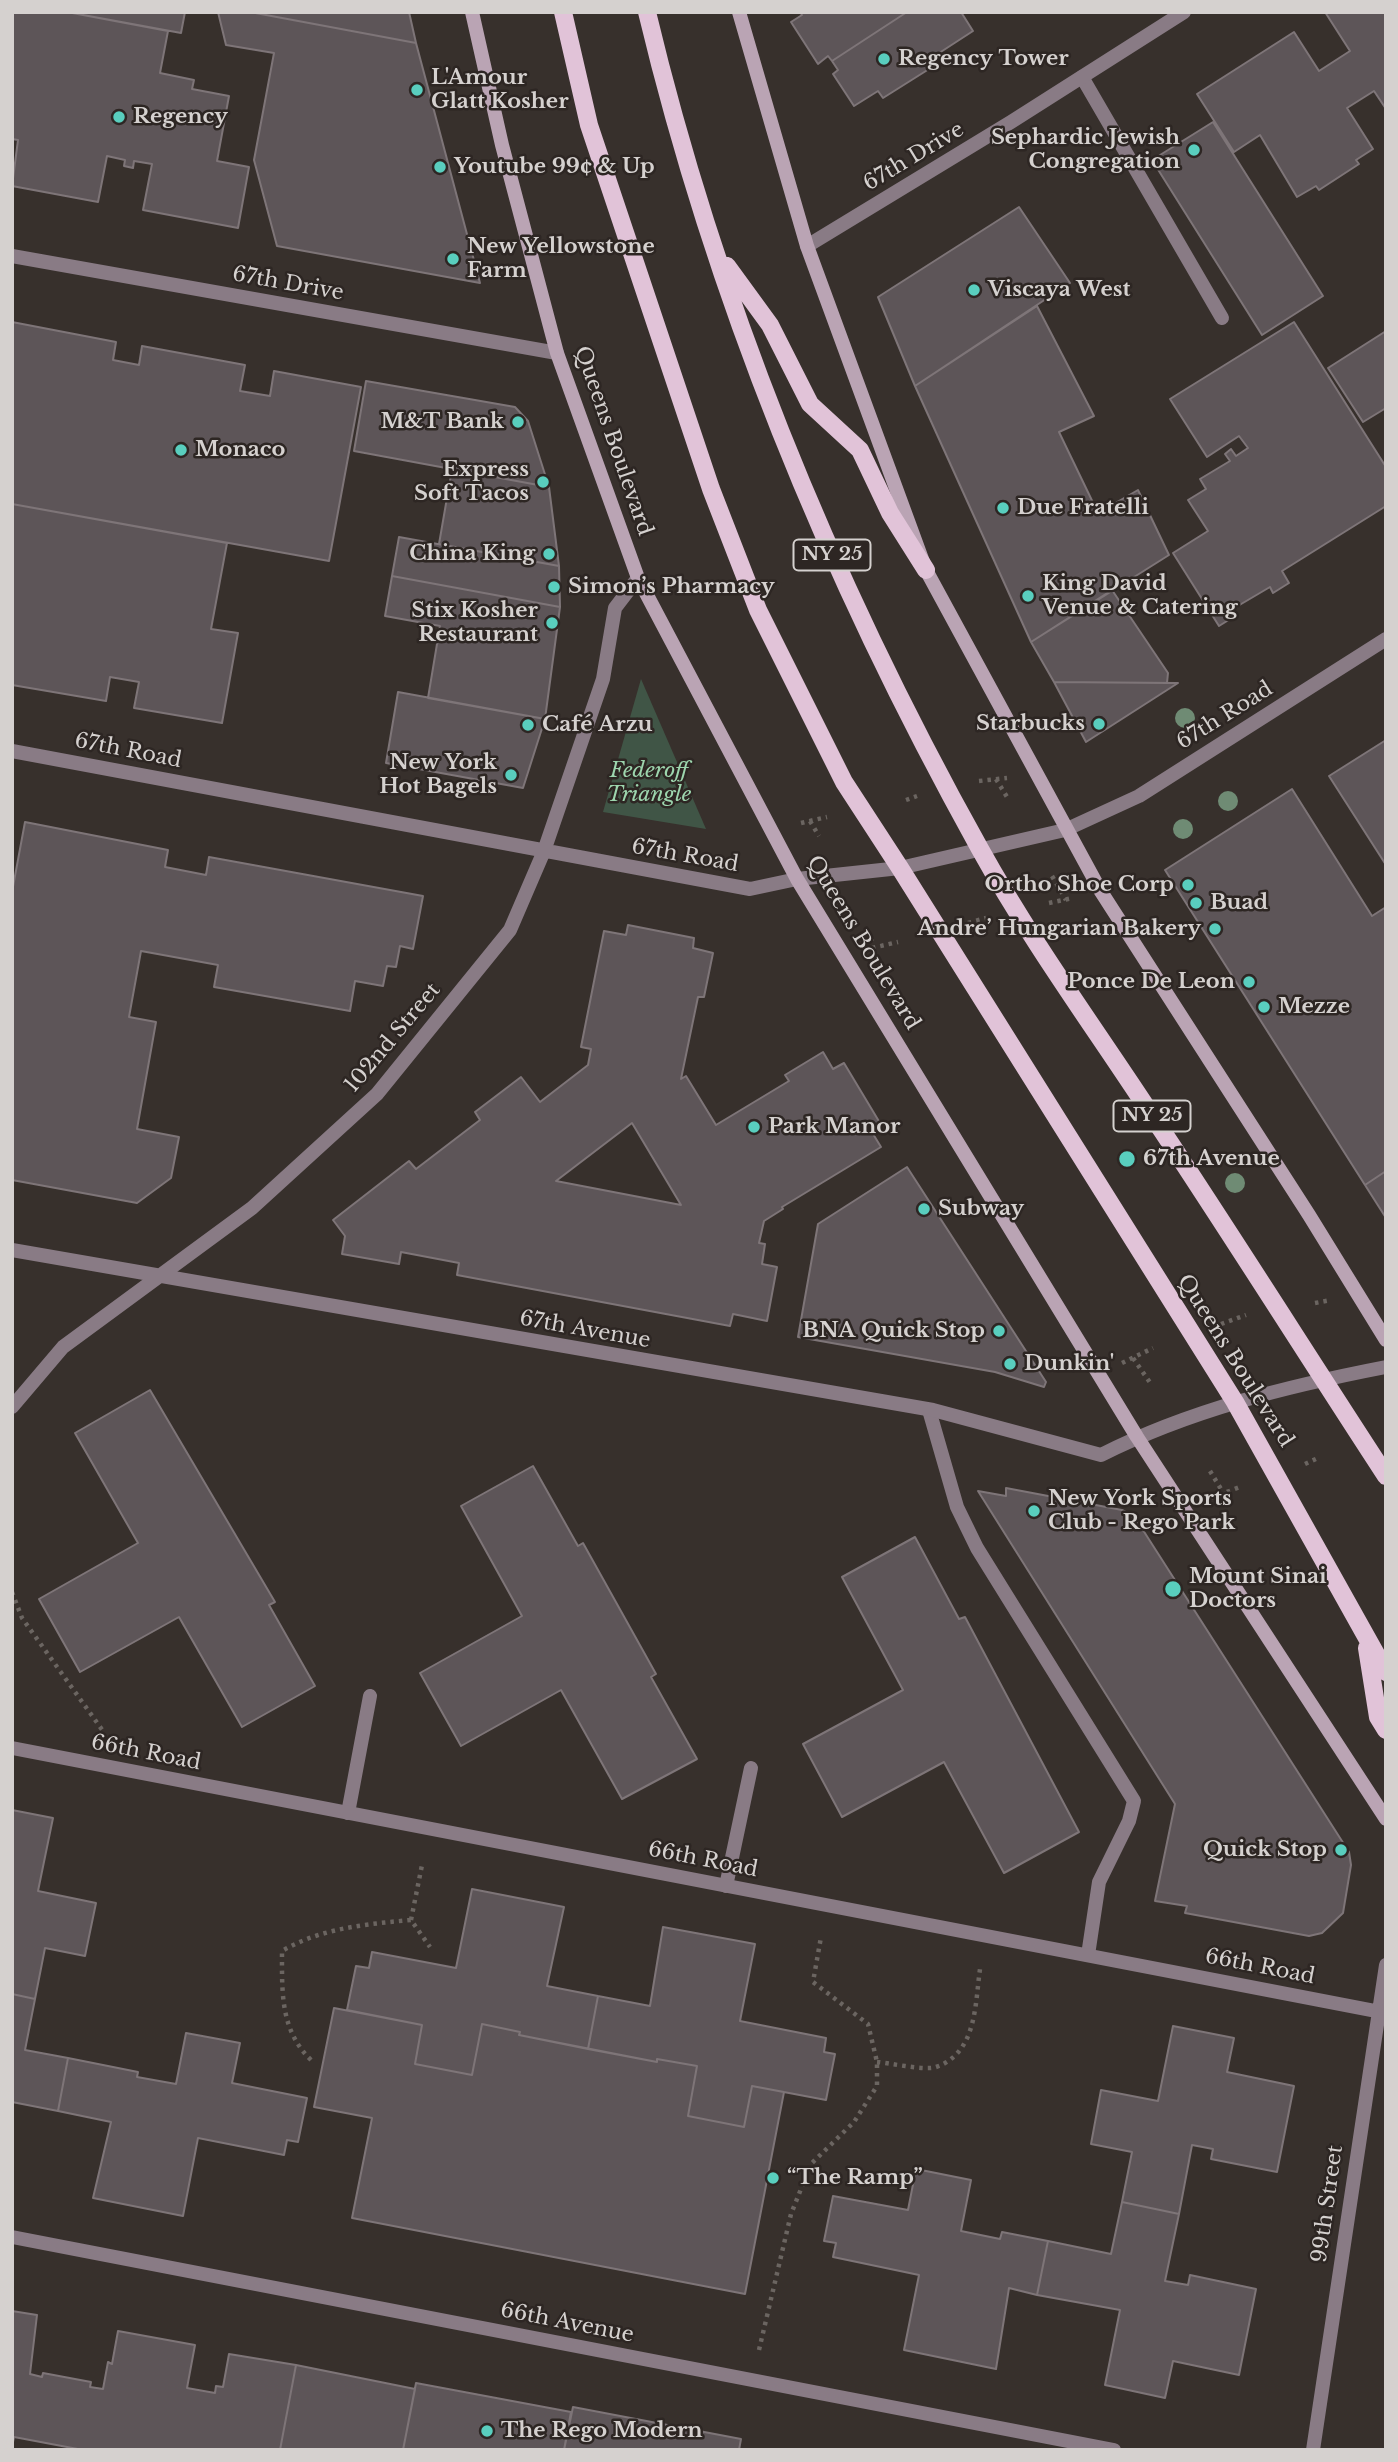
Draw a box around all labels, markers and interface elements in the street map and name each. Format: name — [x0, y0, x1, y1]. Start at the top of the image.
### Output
place label: Regency Tower — [898, 46, 1069, 72]
marker: Regency Tower — [876, 51, 892, 67]
place label: L'Amour Glatt Kosher — [431, 65, 569, 115]
marker: L'Amour Glatt Kosher — [409, 82, 425, 98]
place label: Regency — [133, 104, 228, 130]
marker: Regency — [111, 109, 127, 125]
street label: 67th Drive — [859, 117, 969, 197]
place label: Sephardic Jewish Congregation — [991, 125, 1180, 175]
marker: Sephardic Jewish Congregation — [1186, 142, 1202, 158]
place label: Youtube 99¢ & Up — [454, 154, 655, 180]
marker: Youtube 99¢ & Up — [432, 159, 448, 175]
place label: New Yellowstone Farm — [467, 234, 655, 284]
marker: New Yellowstone Farm — [445, 251, 461, 267]
street label: 67th Drive — [230, 262, 346, 306]
place label: Viscaya West — [988, 277, 1131, 303]
marker: Viscaya West — [966, 282, 982, 298]
street label: Queens Boulevard — [569, 343, 657, 539]
place label: M&T Bank — [381, 409, 504, 435]
marker: M&T Bank — [510, 414, 526, 430]
place label: Monaco — [195, 437, 285, 463]
marker: Monaco — [173, 442, 189, 458]
place label: Express Soft Tacos — [414, 457, 529, 507]
marker: Express Soft Tacos — [535, 474, 551, 490]
place label: Due Fratelli — [1017, 495, 1149, 521]
marker: Due Fratelli — [995, 500, 1011, 516]
road number: NY 25 — [794, 540, 870, 570]
place label: China King — [409, 541, 535, 567]
marker: China King — [541, 546, 557, 562]
place label: King David Venue & Catering — [1042, 571, 1237, 621]
place label: Simon’s Pharmacy — [568, 574, 775, 600]
marker: Simon’s Pharmacy — [546, 579, 562, 595]
marker: King David Venue & Catering — [1020, 588, 1036, 604]
place label: Stix Kosher Restaurant — [411, 598, 538, 648]
marker: Stix Kosher Restaurant — [544, 615, 560, 631]
street label: 67th Road — [1172, 677, 1278, 755]
place label: Starbucks — [976, 711, 1085, 737]
place label: Café Arzu — [542, 712, 652, 738]
marker: Starbucks — [1091, 716, 1107, 732]
marker: Café Arzu — [520, 717, 536, 733]
street label: 67th Road — [72, 728, 184, 774]
place label: New York Hot Bagels — [379, 750, 497, 800]
park label: Federoff Triangle — [607, 758, 691, 808]
marker: New York Hot Bagels — [503, 767, 519, 783]
street label: 67th Road — [629, 834, 741, 878]
street label: Queens Boulevard — [801, 851, 925, 1035]
place label: Ortho Shoe Corp — [984, 872, 1174, 898]
marker: Ortho Shoe Corp — [1180, 877, 1196, 893]
place label: Buad — [1210, 890, 1268, 916]
marker: Buad — [1188, 895, 1204, 911]
place label: Andre’ Hungarian Bakery — [917, 916, 1201, 942]
marker: Andre’ Hungarian Bakery — [1207, 921, 1223, 937]
place label: Ponce De Leon — [1067, 969, 1235, 995]
marker: Ponce De Leon — [1241, 974, 1257, 990]
street label: 102nd Street — [340, 978, 446, 1098]
place label: Mezze — [1278, 994, 1350, 1020]
marker: Mezze — [1256, 999, 1272, 1015]
road number: NY 25 — [1114, 1100, 1190, 1132]
place label: Park Manor — [768, 1114, 901, 1140]
marker: Park Manor — [746, 1119, 762, 1135]
place label: 67th Avenue — [1143, 1146, 1280, 1172]
marker: 67th Avenue — [1117, 1149, 1137, 1169]
place label: Subway — [938, 1196, 1024, 1222]
marker: Subway — [916, 1201, 932, 1217]
street label: Queens Boulevard — [1172, 1270, 1298, 1452]
street label: 67th Avenue — [518, 1306, 652, 1354]
place label: BNA Quick Stop — [802, 1318, 985, 1344]
marker: BNA Quick Stop — [991, 1323, 1007, 1339]
place label: Dunkin' — [1024, 1351, 1114, 1377]
marker: Dunkin' — [1002, 1356, 1018, 1372]
place label: New York Sports Club - Rego Park — [1048, 1486, 1235, 1536]
marker: New York Sports Club - Rego Park — [1026, 1503, 1042, 1519]
place label: Mount Sinai Doctors — [1189, 1564, 1327, 1614]
marker: Mount Sinai Doctors — [1163, 1579, 1183, 1599]
street label: 66th Road — [89, 1730, 203, 1776]
street label: 66th Road — [646, 1837, 760, 1883]
place label: Quick Stop — [1203, 1837, 1327, 1863]
marker: Quick Stop — [1333, 1842, 1349, 1858]
street label: 66th Road — [1203, 1944, 1317, 1990]
street label: 99th Street — [1307, 2144, 1349, 2264]
place label: “The Ramp” — [787, 2165, 923, 2191]
marker: “The Ramp” — [765, 2170, 781, 2186]
street label: 66th Avenue — [498, 2298, 636, 2348]
place label: The Rego Modern — [501, 2418, 703, 2444]
marker: The Rego Modern — [479, 2423, 495, 2439]

